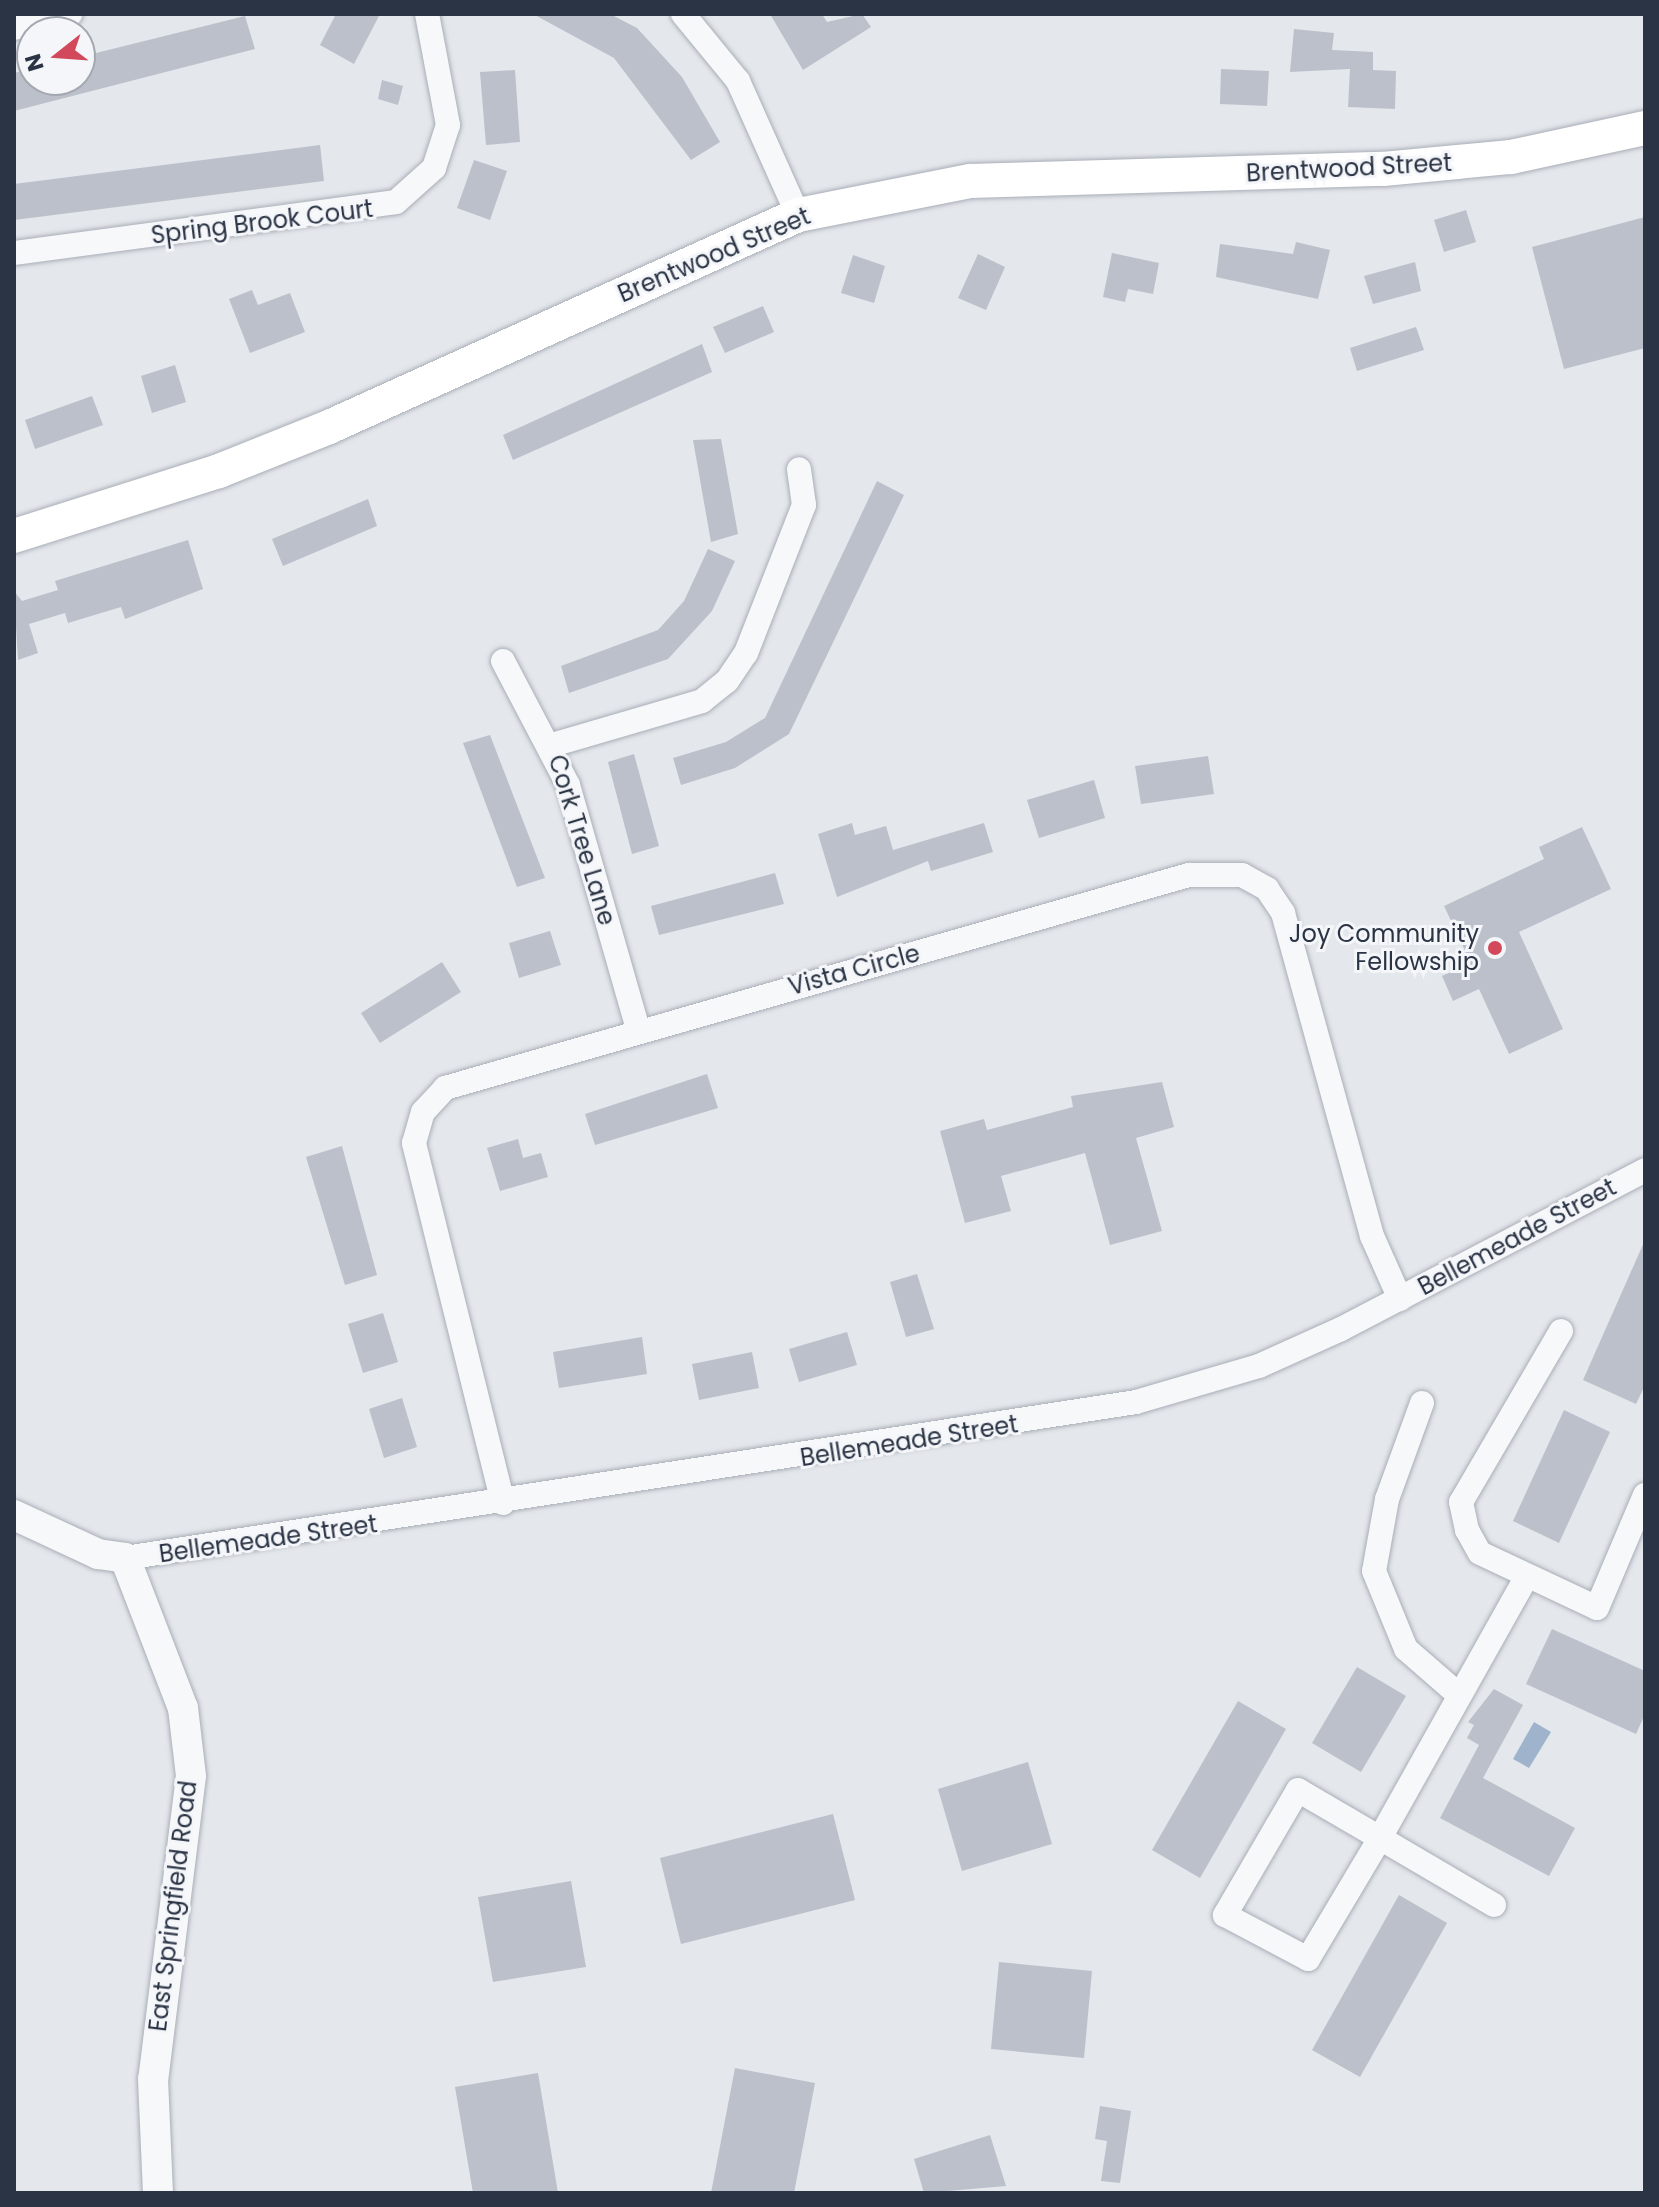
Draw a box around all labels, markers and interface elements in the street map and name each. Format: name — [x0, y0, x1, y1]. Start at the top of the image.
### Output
north arrow — [16, 16, 96, 96]
text: N — [17, 50, 52, 75]
street label: Brentwood Street — [1245, 148, 1453, 188]
street label: Spring Brook Court — [149, 194, 375, 250]
street label: Brentwood Street — [614, 202, 814, 308]
street label: Cork Tree Lane — [542, 751, 622, 929]
place label: Joy Community Fellowship — [1289, 920, 1479, 976]
street label: Vista Circle — [785, 939, 923, 1001]
marker: Joy Community Fellowship — [1486, 939, 1504, 957]
street label: Bellemeade Street — [1413, 1173, 1621, 1301]
street label: Bellemeade Street — [798, 1410, 1020, 1472]
street label: Bellemeade Street — [157, 1509, 379, 1569]
street label: East Springfield Road — [143, 1779, 203, 2033]

